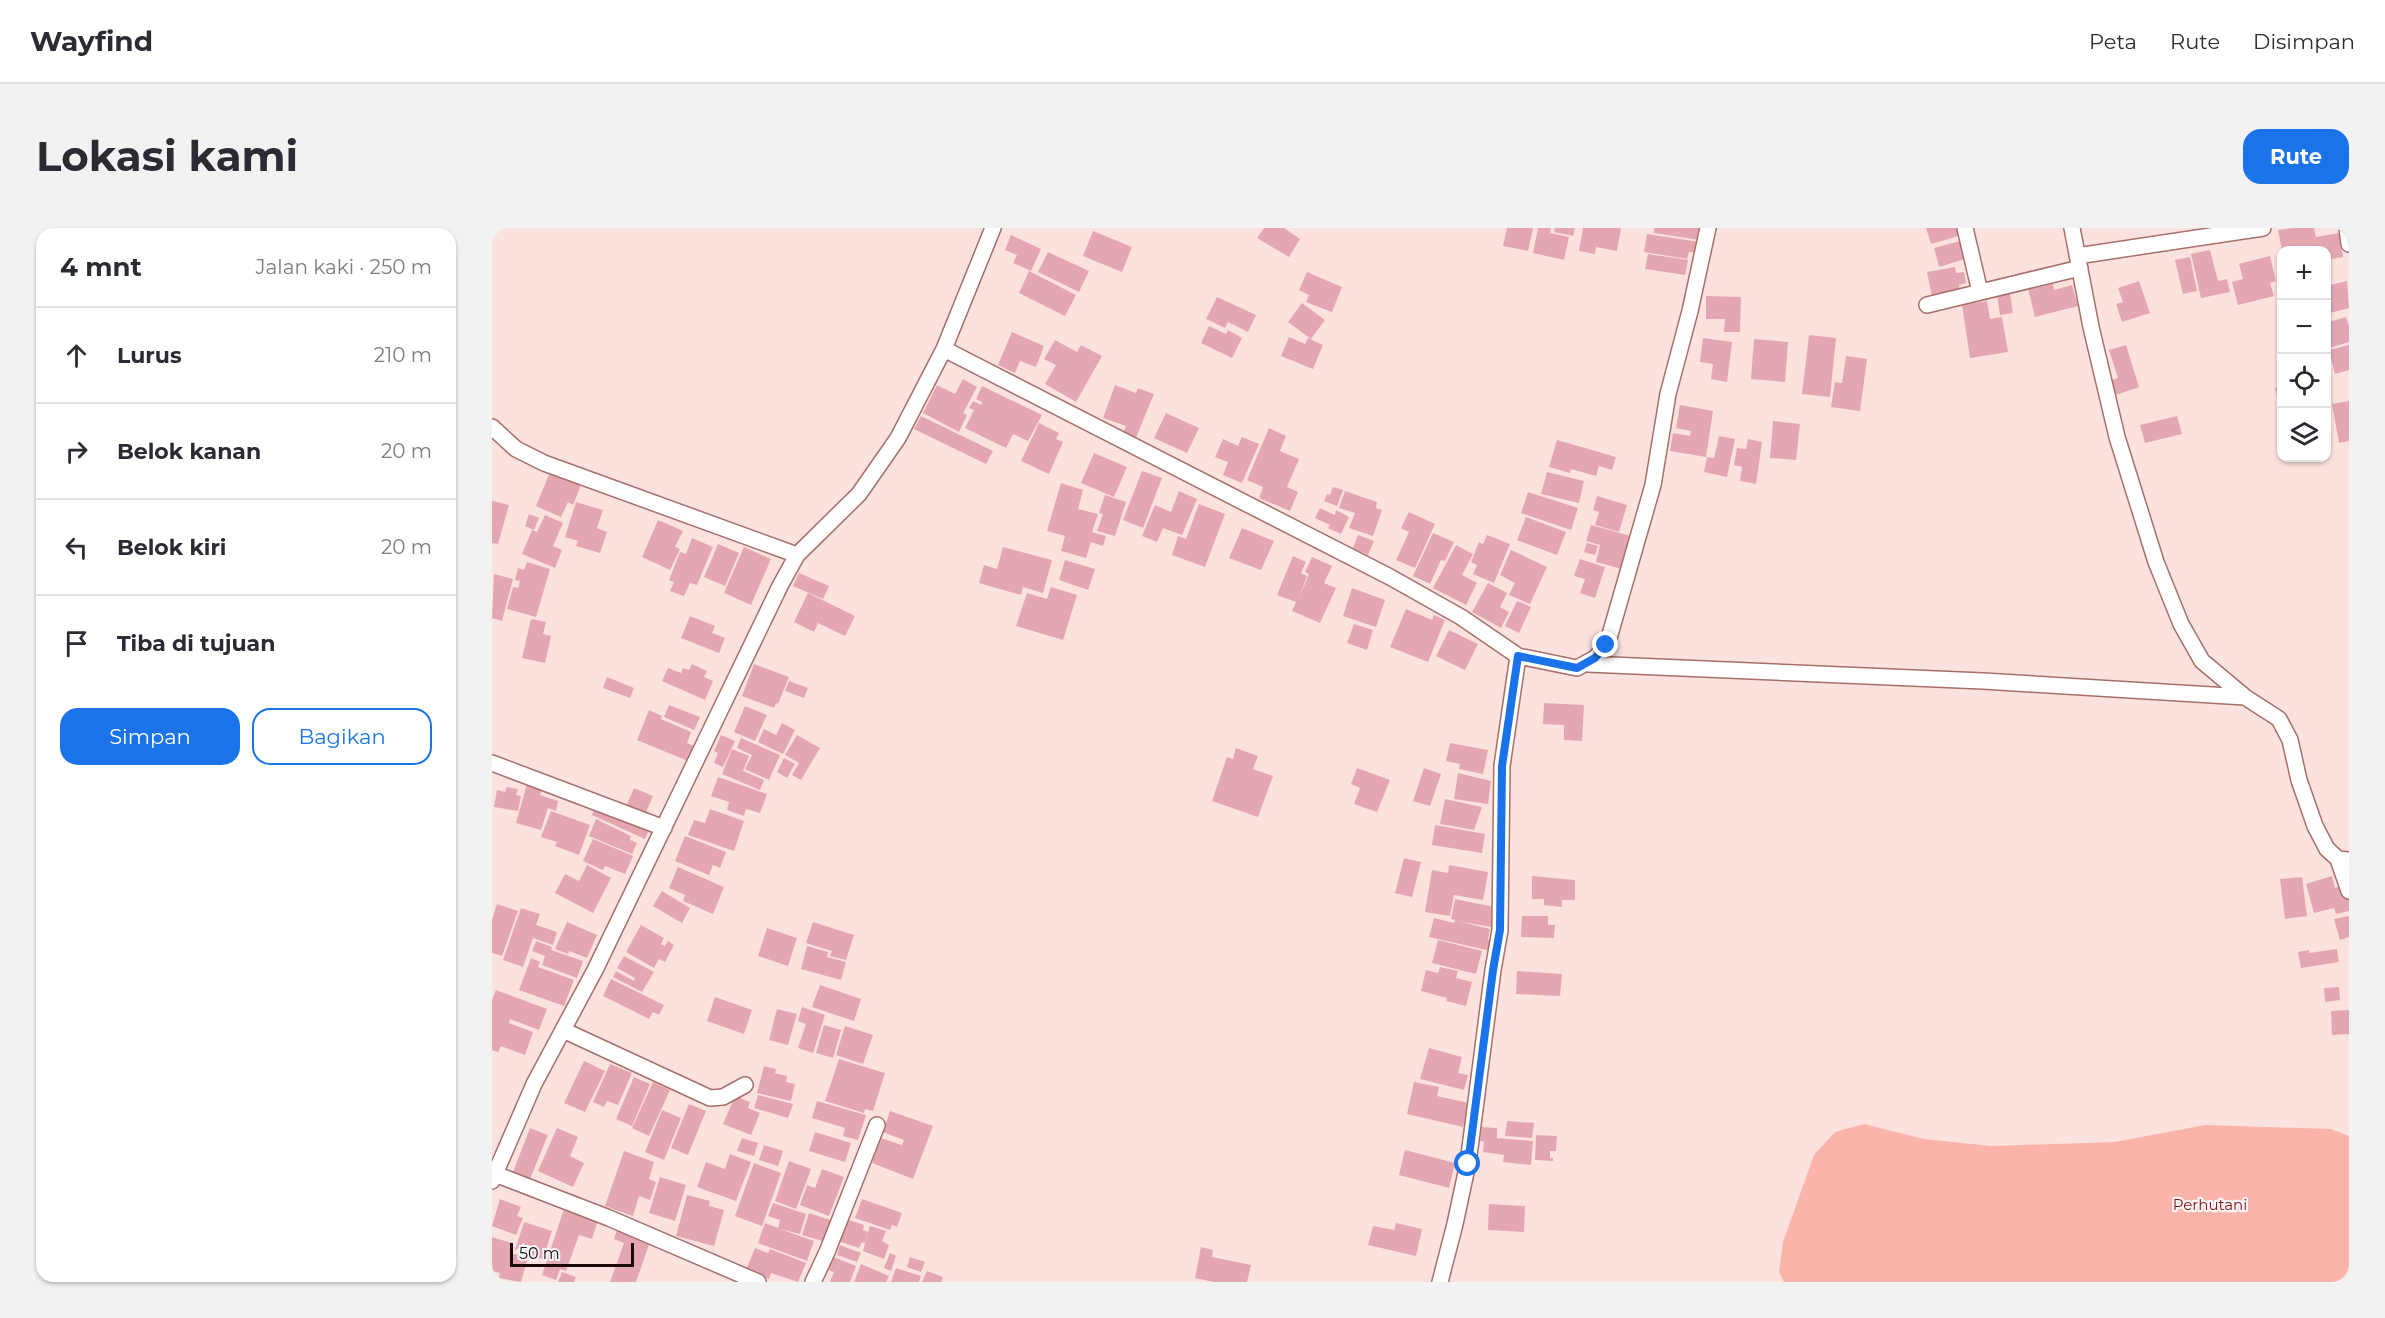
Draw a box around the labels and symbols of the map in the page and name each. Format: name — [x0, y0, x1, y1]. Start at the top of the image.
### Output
route end — [1592, 631, 1618, 657]
route start — [1454, 1150, 1480, 1176]
park label: Perhutani — [2173, 1195, 2247, 1214]
scale bar — [510, 1240, 634, 1268]

